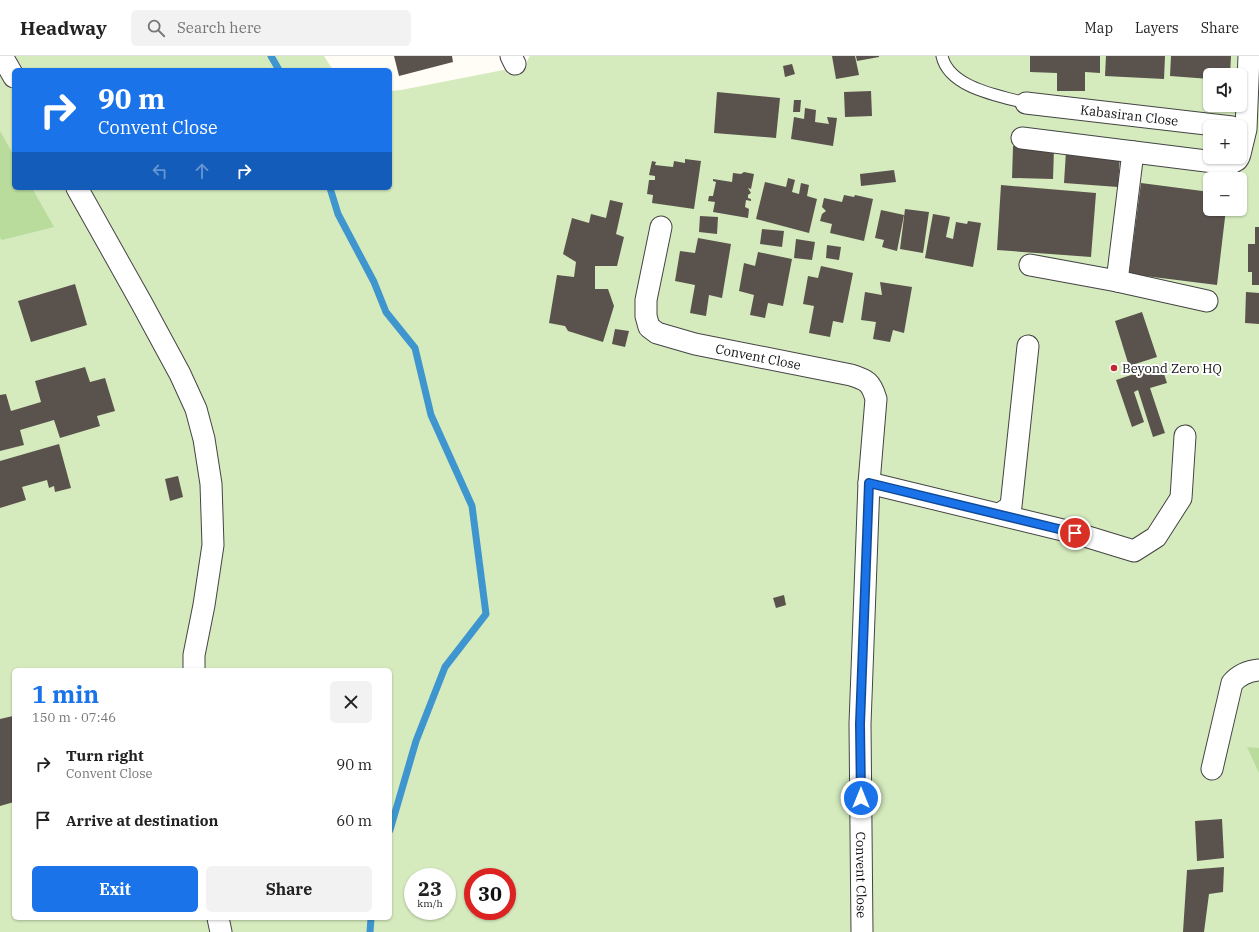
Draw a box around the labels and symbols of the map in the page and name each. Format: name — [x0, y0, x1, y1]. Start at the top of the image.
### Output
street label: Kabasiran Close — [1079, 101, 1179, 130]
street label: Convent Close — [714, 340, 802, 374]
place label: Beyond Zero HQ — [1122, 360, 1222, 377]
marker: Beyond Zero HQ — [1109, 363, 1119, 373]
pin — [1058, 516, 1092, 550]
position arrow — [840, 777, 882, 819]
street label: Convent Close — [852, 832, 870, 918]
speed limit sign: 30 — [464, 868, 516, 920]

